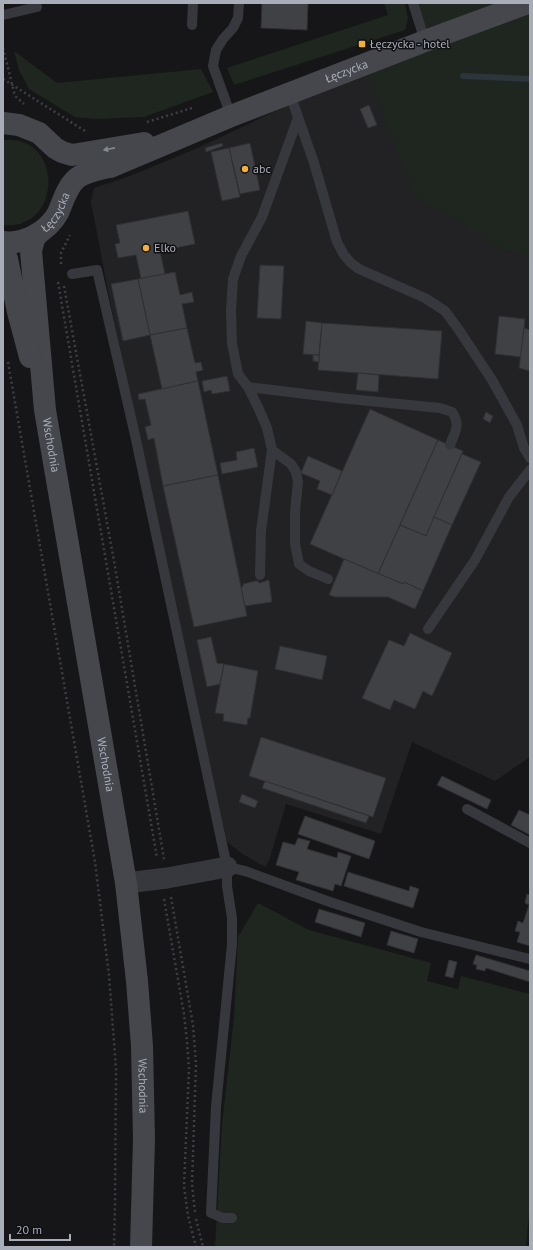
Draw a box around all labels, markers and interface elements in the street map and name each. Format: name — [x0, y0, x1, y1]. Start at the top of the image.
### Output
place label: Łęczycka - hotel — [370, 36, 450, 51]
marker: Łęczycka - hotel — [357, 39, 367, 49]
street label: Łęczycka — [323, 56, 370, 86]
one-way arrow — [103, 147, 115, 153]
place label: abc — [253, 161, 271, 176]
marker: abc — [240, 164, 250, 174]
street label: Łęczycka — [38, 190, 73, 235]
place label: Elko — [154, 240, 176, 255]
marker: Elko — [141, 243, 151, 253]
street label: Wschodnia — [39, 417, 64, 474]
street label: Wschodnia — [94, 736, 118, 793]
street label: Wschodnia — [135, 1058, 151, 1114]
scale bar — [10, 1216, 70, 1242]
text: 20 m — [16, 1222, 42, 1237]

